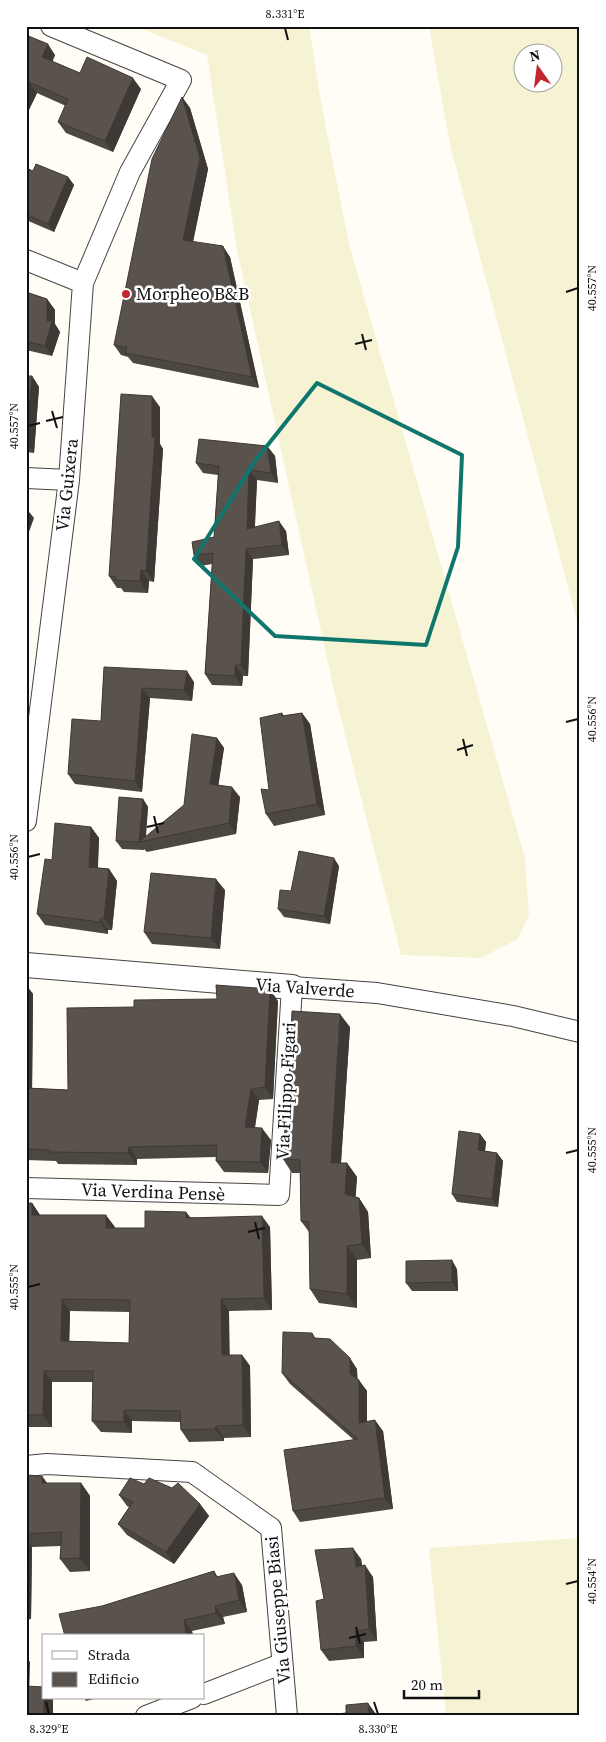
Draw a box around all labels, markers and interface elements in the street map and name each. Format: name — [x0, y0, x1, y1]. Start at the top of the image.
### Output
text: 8.331°E — [266, 6, 304, 22]
north arrow — [514, 42, 564, 92]
text: N — [527, 44, 542, 66]
text: 40.557°N — [584, 265, 600, 311]
place label: Morpheo B&B — [136, 281, 249, 306]
marker: Morpheo B&B — [120, 288, 132, 300]
text: 40.557°N — [6, 403, 22, 449]
street label: Via Guixera — [49, 436, 84, 533]
text: 40.556°N — [584, 696, 600, 742]
text: 40.556°N — [6, 834, 22, 880]
street label: Via Valverde — [255, 972, 356, 1003]
street label: Via Filippo Figari — [269, 1021, 302, 1161]
text: 40.555°N — [584, 1127, 600, 1173]
street label: Via Verdina Pensè — [80, 1176, 226, 1207]
text: 40.555°N — [6, 1264, 22, 1310]
street label: Via Giuseppe Biasi — [259, 1535, 296, 1685]
text: 40.554°N — [584, 1558, 600, 1604]
legend — [42, 1634, 205, 1700]
text: Strada — [88, 1644, 131, 1665]
scale bar — [404, 1667, 478, 1699]
text: Edificio — [88, 1668, 139, 1689]
text: 20 m — [411, 1674, 443, 1695]
text: 8.329°E — [30, 1721, 68, 1737]
text: 8.330°E — [359, 1721, 397, 1737]

